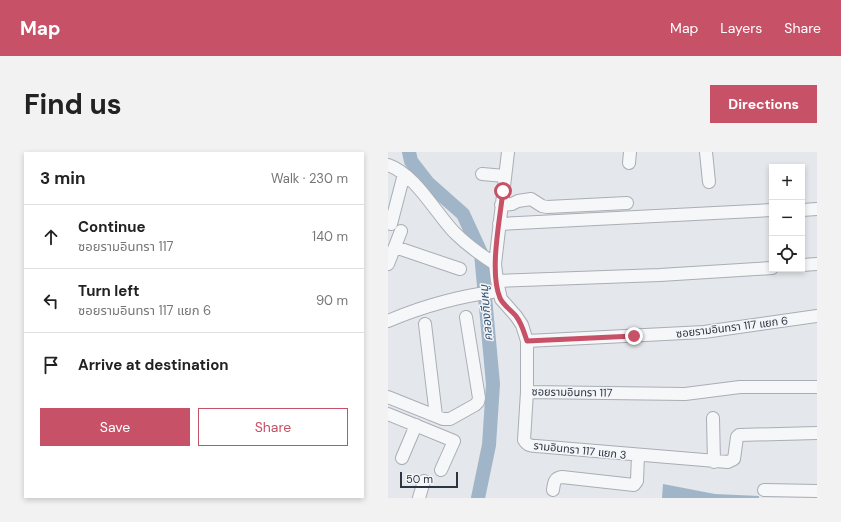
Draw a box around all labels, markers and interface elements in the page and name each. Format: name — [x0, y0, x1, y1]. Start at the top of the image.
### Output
text: Map — [20, 16, 60, 41]
text: Map — [670, 19, 698, 37]
text: Layers — [720, 19, 762, 37]
text: Share — [784, 19, 821, 37]
button: Directions — [710, 85, 817, 123]
text: Find us — [24, 86, 122, 123]
map controls — [769, 164, 805, 272]
button: + — [769, 164, 805, 200]
text: 3 min — [40, 167, 85, 189]
text: Walk · 230 m — [271, 170, 348, 187]
route start — [494, 182, 512, 200]
button: − — [769, 200, 805, 236]
text: Continue — [78, 217, 146, 237]
icon: ahead — [40, 226, 62, 248]
text: 140 m — [312, 228, 348, 245]
button: locate — [769, 236, 805, 272]
text: ซอยรามอินทรา 117 — [78, 238, 174, 255]
text: Turn left — [78, 281, 139, 301]
water label: คลองกีบหมู — [475, 283, 496, 342]
icon: left — [40, 290, 62, 312]
text: 90 m — [316, 292, 348, 309]
text: ซอยรามอินทรา 117 แยก 6 — [78, 302, 211, 319]
street label: ซอยรามอินทรา 117 แยก 6 — [675, 313, 789, 341]
route end — [625, 327, 643, 345]
icon: arrive — [40, 354, 62, 376]
text: Arrive at destination — [78, 355, 229, 375]
street label: ซอยรามอินทรา 117 — [531, 384, 613, 400]
button: Save — [40, 408, 190, 446]
button: Share — [198, 408, 348, 446]
street label: รามอินทรา 117 แยก 3 — [533, 438, 627, 462]
scale bar — [400, 470, 458, 489]
text: 50 m — [406, 472, 433, 486]

